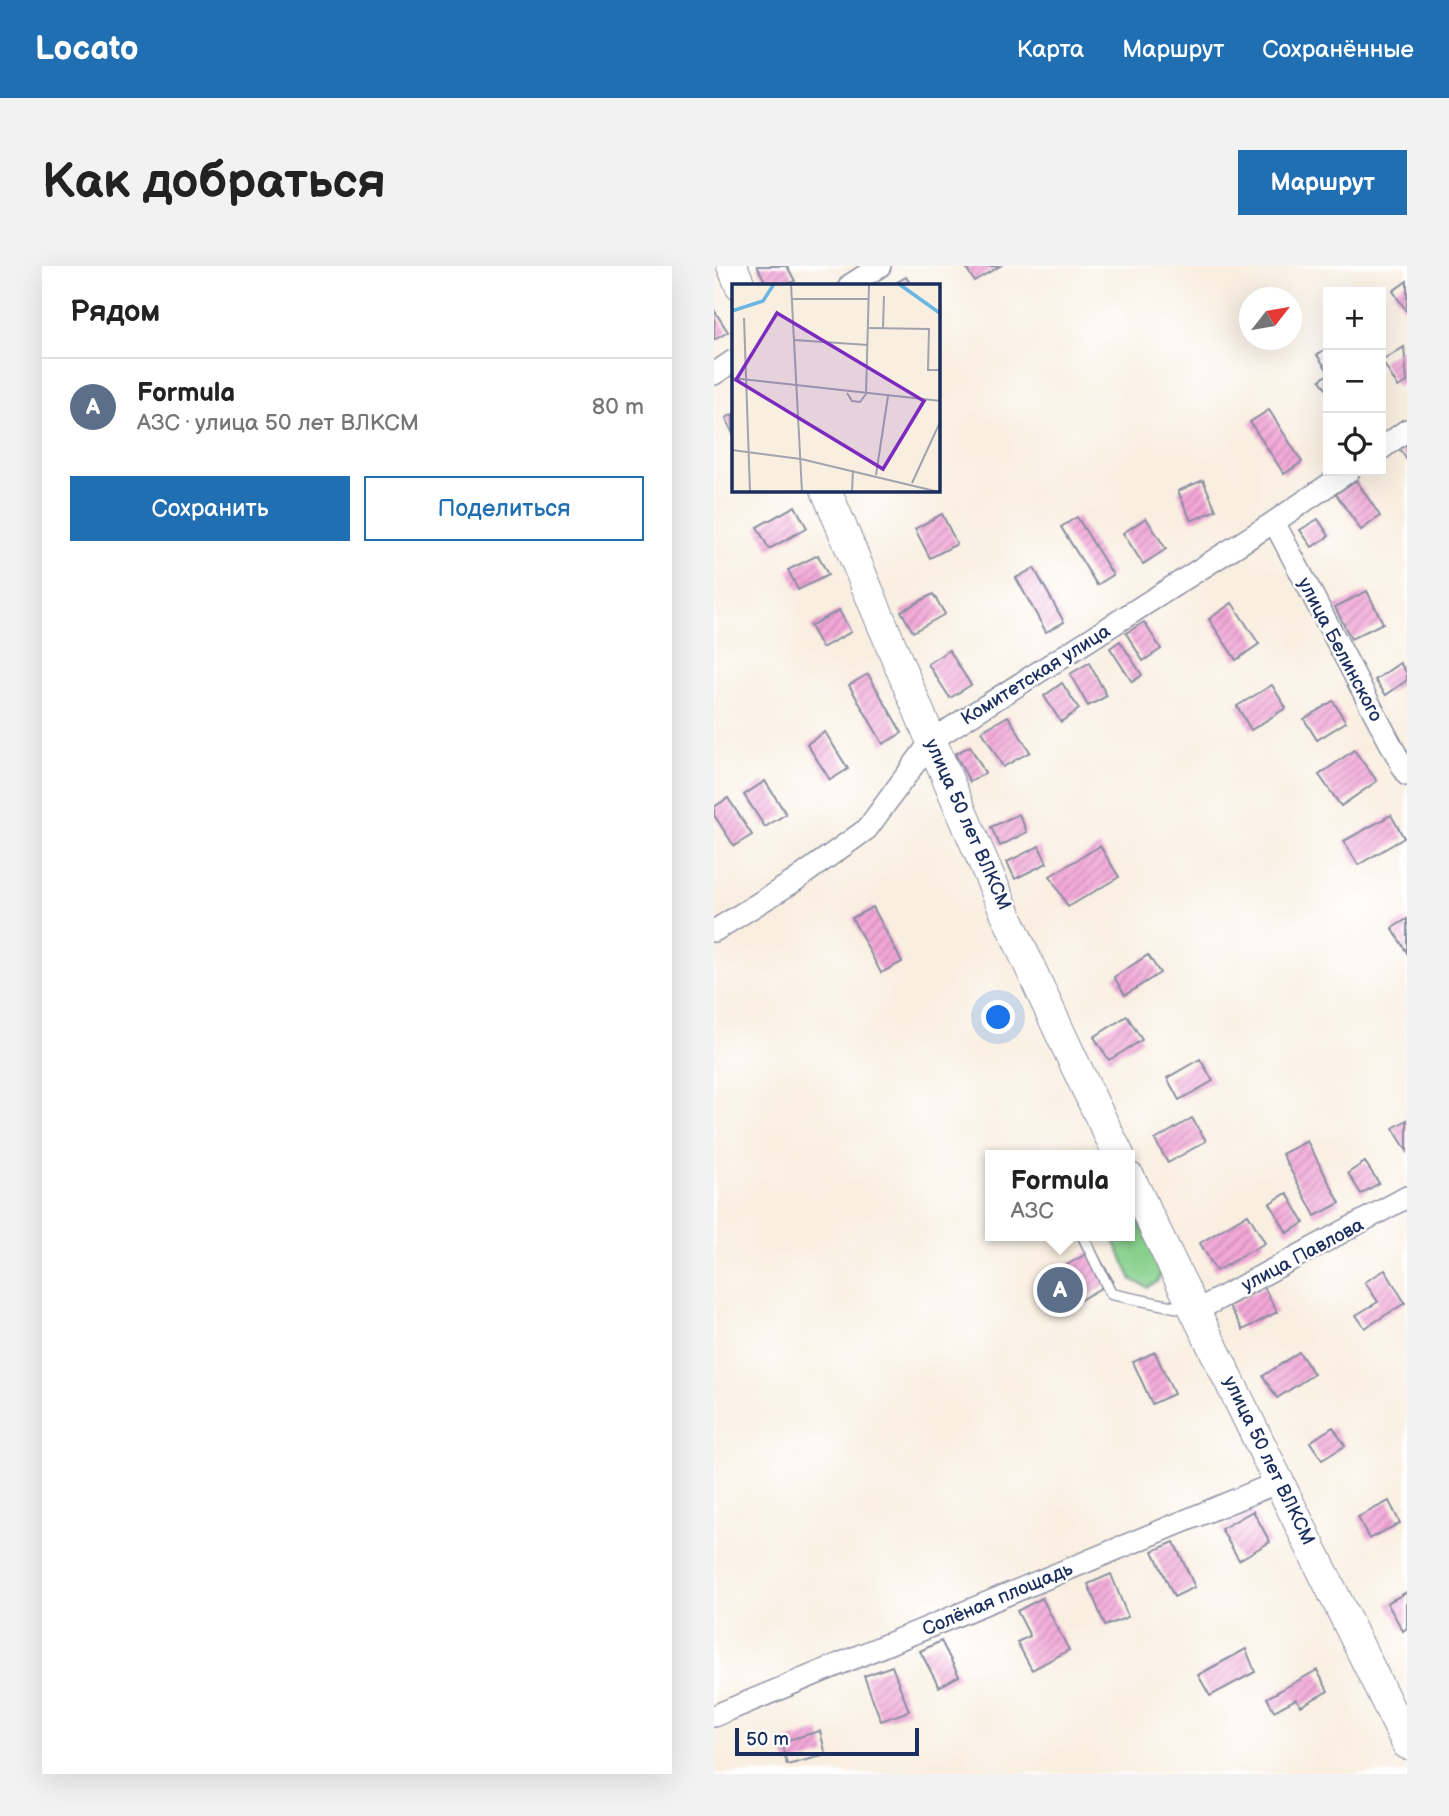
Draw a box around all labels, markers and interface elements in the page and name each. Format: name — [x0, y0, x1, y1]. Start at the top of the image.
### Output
text: Locato — [35, 29, 139, 69]
text: Карта — [1017, 35, 1084, 64]
text: Маршрут — [1122, 35, 1224, 64]
text: Сохранённые — [1262, 35, 1414, 64]
button: Маршрут — [1238, 150, 1407, 215]
text: Как добраться — [42, 153, 386, 212]
inset map — [732, 284, 940, 492]
north arrow — [1239, 287, 1302, 350]
map controls — [1323, 287, 1386, 476]
button: + — [1323, 287, 1386, 350]
text: Рядом — [70, 294, 160, 330]
button: − — [1323, 350, 1386, 413]
text: Formula — [137, 378, 235, 409]
text: A — [86, 393, 100, 421]
text: 80 m — [592, 393, 644, 421]
text: АЗС · улица 50 лет ВЛКСМ — [137, 409, 419, 437]
button: locate — [1323, 413, 1386, 476]
button: Сохранить — [70, 476, 350, 541]
button: Поделиться — [364, 476, 644, 541]
street label: улица Белинского — [1292, 574, 1387, 726]
street label: Комитетская улица — [957, 620, 1115, 731]
street label: улица 50 лет ВЛКСМ — [919, 735, 1016, 914]
your location — [981, 1000, 1015, 1034]
popup — [985, 1150, 1135, 1241]
text: Formula — [1011, 1166, 1109, 1197]
text: АЗС — [1011, 1197, 1054, 1225]
street label: улица Павлова — [1238, 1213, 1368, 1297]
pin: A — [1037, 1264, 1083, 1316]
street label: улица 50 лет ВЛКСМ — [1218, 1372, 1320, 1549]
street label: Солёная площадь — [919, 1557, 1077, 1641]
scale bar — [735, 1725, 919, 1757]
text: 50 m — [746, 1728, 789, 1751]

